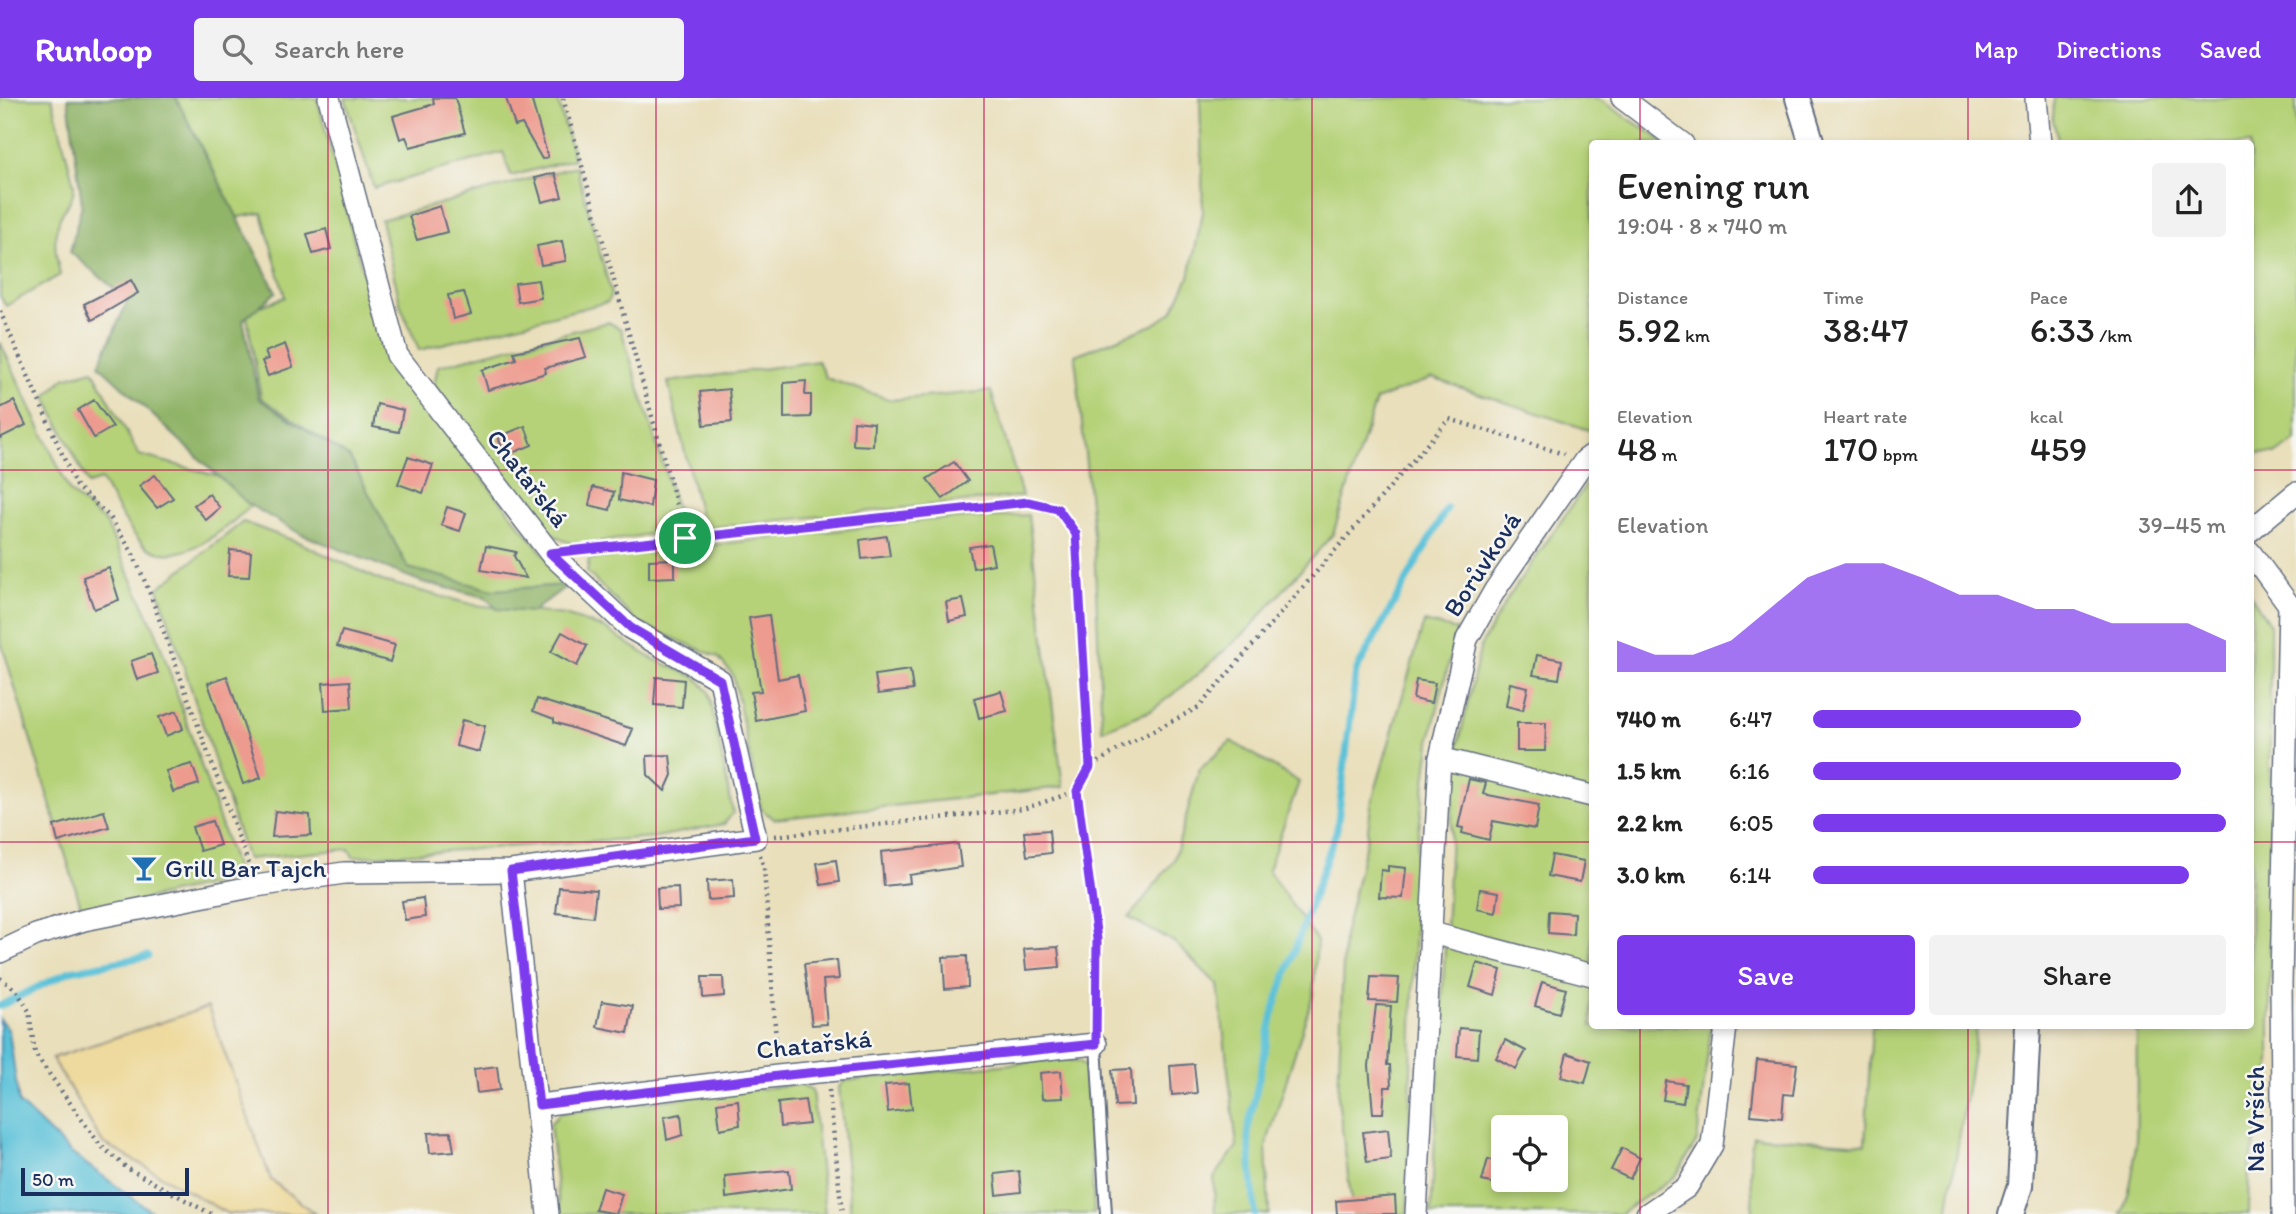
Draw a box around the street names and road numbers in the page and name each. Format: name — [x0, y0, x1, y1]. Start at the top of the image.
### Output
street label: Chatařská — [480, 423, 577, 534]
street label: Borůvková — [1436, 505, 1528, 623]
street label: Chatařská — [755, 1022, 874, 1066]
street label: Na Vrších — [2239, 1066, 2271, 1172]

